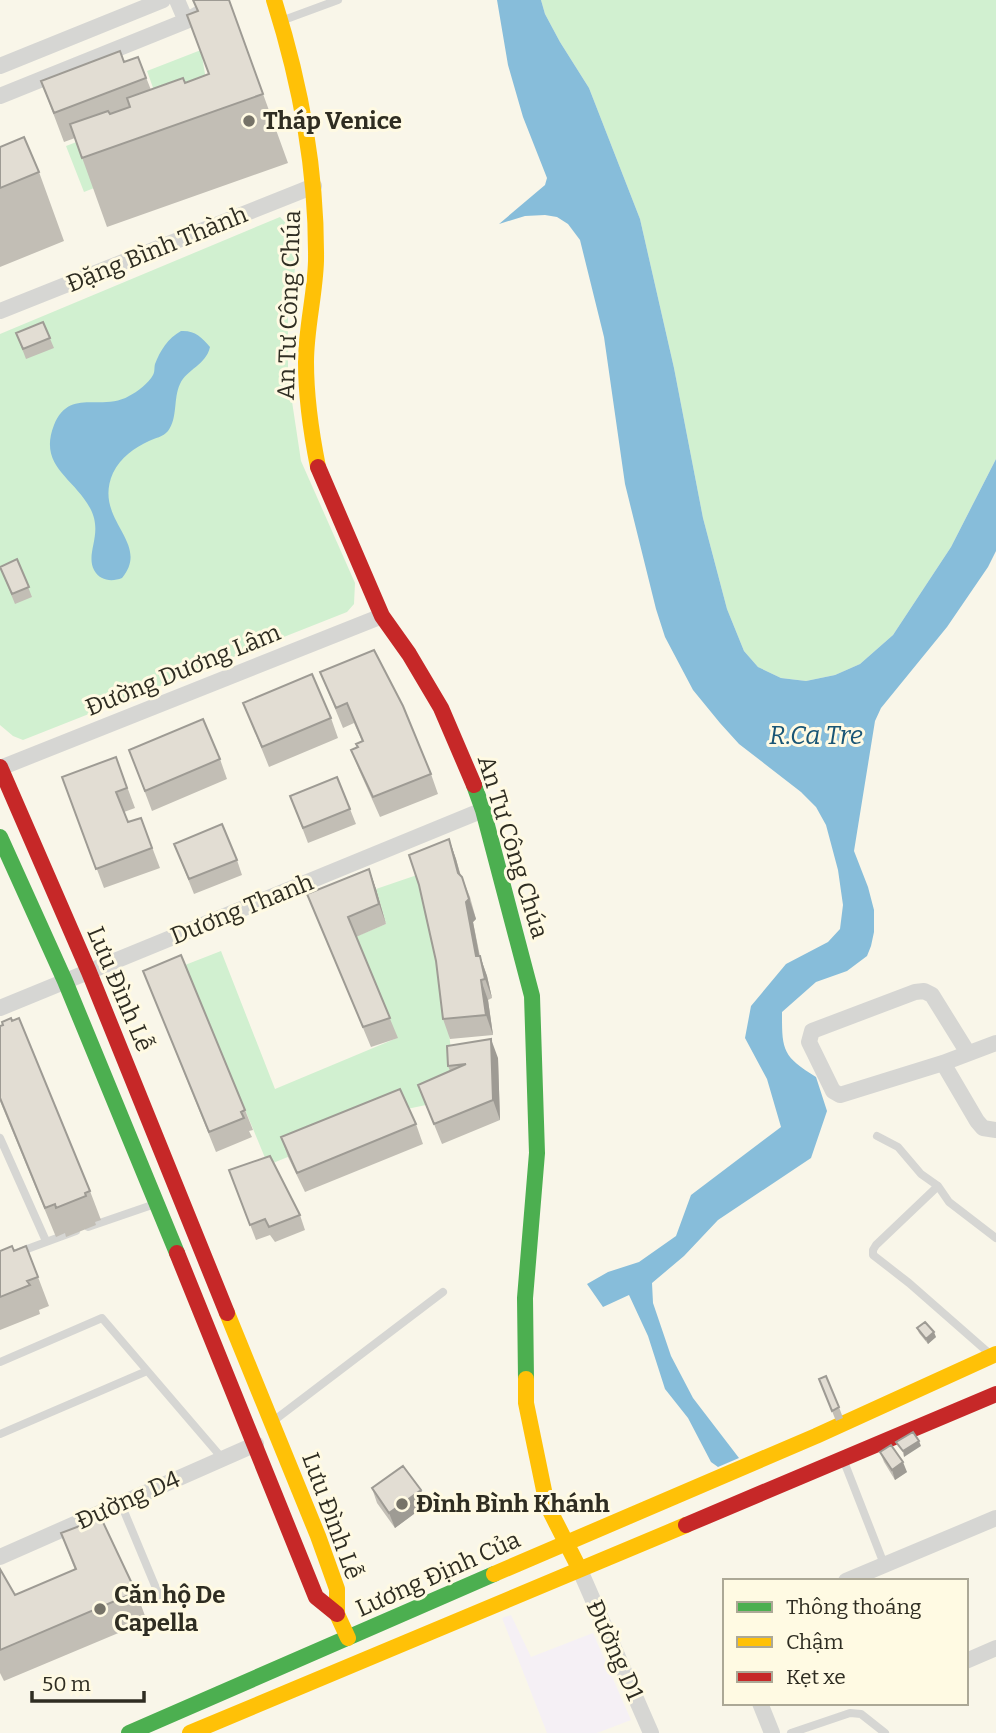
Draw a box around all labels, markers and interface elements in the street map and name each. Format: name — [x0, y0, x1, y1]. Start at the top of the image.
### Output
place label: Tháp Venice — [263, 107, 402, 135]
marker: Tháp Venice — [241, 113, 257, 129]
street label: Đặng Bình Thành — [63, 200, 251, 298]
street label: An Tư Công Chúa — [272, 210, 306, 400]
street label: Đường Dương Lâm — [81, 618, 285, 722]
water label: R.Ca Tre — [769, 720, 863, 751]
street label: An Tư Công Chúa — [472, 752, 554, 942]
street label: Dương Thanh — [167, 868, 317, 950]
street label: Lưu Đình Lễ — [81, 922, 159, 1056]
street label: Lưu Đình Lễ — [296, 1449, 368, 1583]
street label: Đường D4 — [72, 1465, 184, 1535]
place label: Đình Bình Khánh — [416, 1490, 610, 1518]
marker: Đình Bình Khánh — [394, 1496, 410, 1512]
street label: Lương Định Của — [351, 1525, 525, 1623]
legend — [723, 1579, 968, 1705]
place label: Căn hộ De Capella — [114, 1581, 226, 1637]
text: Thông thoáng — [786, 1594, 922, 1620]
street label: Đường D1 — [581, 1596, 650, 1705]
marker: Căn hộ De Capella — [92, 1601, 108, 1617]
text: Chậm — [786, 1629, 844, 1655]
scale bar — [32, 1660, 144, 1704]
text: Kẹt xe — [786, 1664, 846, 1690]
text: 50 m — [42, 1671, 91, 1697]

